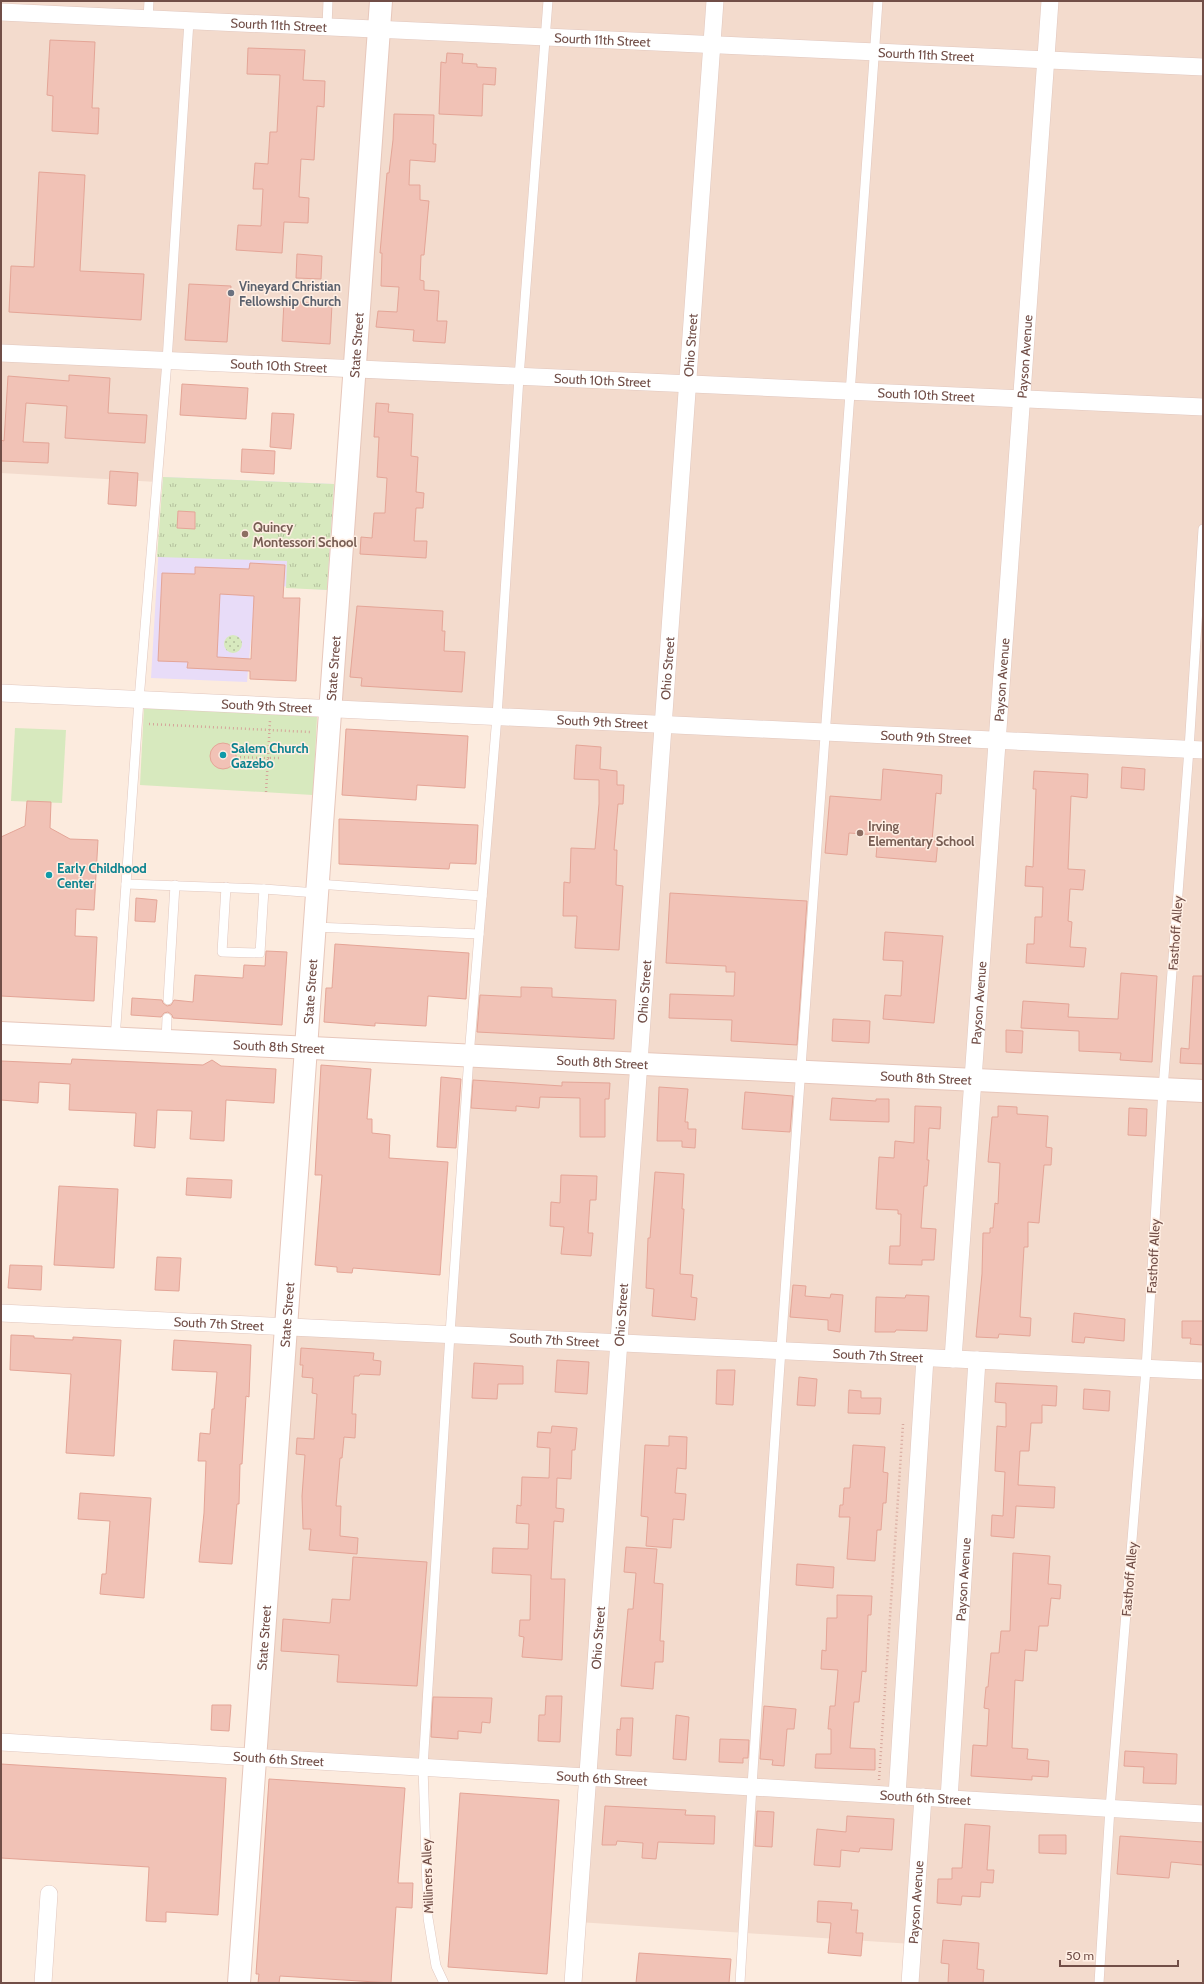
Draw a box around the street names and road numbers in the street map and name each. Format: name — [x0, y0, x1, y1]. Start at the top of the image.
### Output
street label: Sourth 11th Street — [230, 15, 328, 35]
street label: Sourth 11th Street — [554, 29, 651, 50]
street label: Sourth 11th Street — [878, 44, 975, 65]
street label: State Street — [346, 311, 367, 378]
street label: Ohio Street — [680, 312, 701, 377]
street label: Payson Avenue — [1014, 314, 1036, 399]
street label: South 10th Street — [230, 355, 328, 376]
street label: South 10th Street — [554, 370, 652, 390]
street label: South 10th Street — [877, 384, 976, 405]
street label: State Street — [323, 635, 344, 702]
street label: Ohio Street — [657, 636, 677, 701]
street label: Payson Avenue — [991, 637, 1013, 722]
street label: South 9th Street — [221, 695, 313, 716]
street label: South 9th Street — [556, 711, 649, 732]
street label: South 9th Street — [880, 727, 972, 747]
street label: Fasthoff Alley — [1164, 895, 1186, 971]
street label: State Street — [300, 958, 320, 1025]
street label: Ohio Street — [634, 959, 654, 1024]
street label: Payson Avenue — [967, 960, 989, 1045]
street label: South 8th Street — [233, 1036, 325, 1057]
street label: South 8th Street — [556, 1052, 649, 1072]
street label: South 8th Street — [880, 1067, 973, 1088]
street label: Fasthoff Alley — [1143, 1218, 1163, 1294]
street label: State Street — [277, 1281, 297, 1348]
street label: Ohio Street — [611, 1282, 631, 1347]
street label: South 7th Street — [173, 1313, 265, 1334]
street label: South 7th Street — [509, 1330, 600, 1350]
street label: South 7th Street — [832, 1345, 924, 1366]
street label: Payson Avenue — [952, 1537, 974, 1622]
street label: Fasthoff Alley — [1118, 1541, 1140, 1617]
street label: State Street — [253, 1604, 274, 1671]
street label: Ohio Street — [587, 1605, 608, 1670]
street label: South 6th Street — [233, 1748, 325, 1769]
street label: South 6th Street — [556, 1767, 649, 1789]
street label: South 6th Street — [879, 1787, 972, 1808]
street label: Milliners Alley — [418, 1838, 436, 1914]
street label: Payson Avenue — [905, 1860, 927, 1945]

